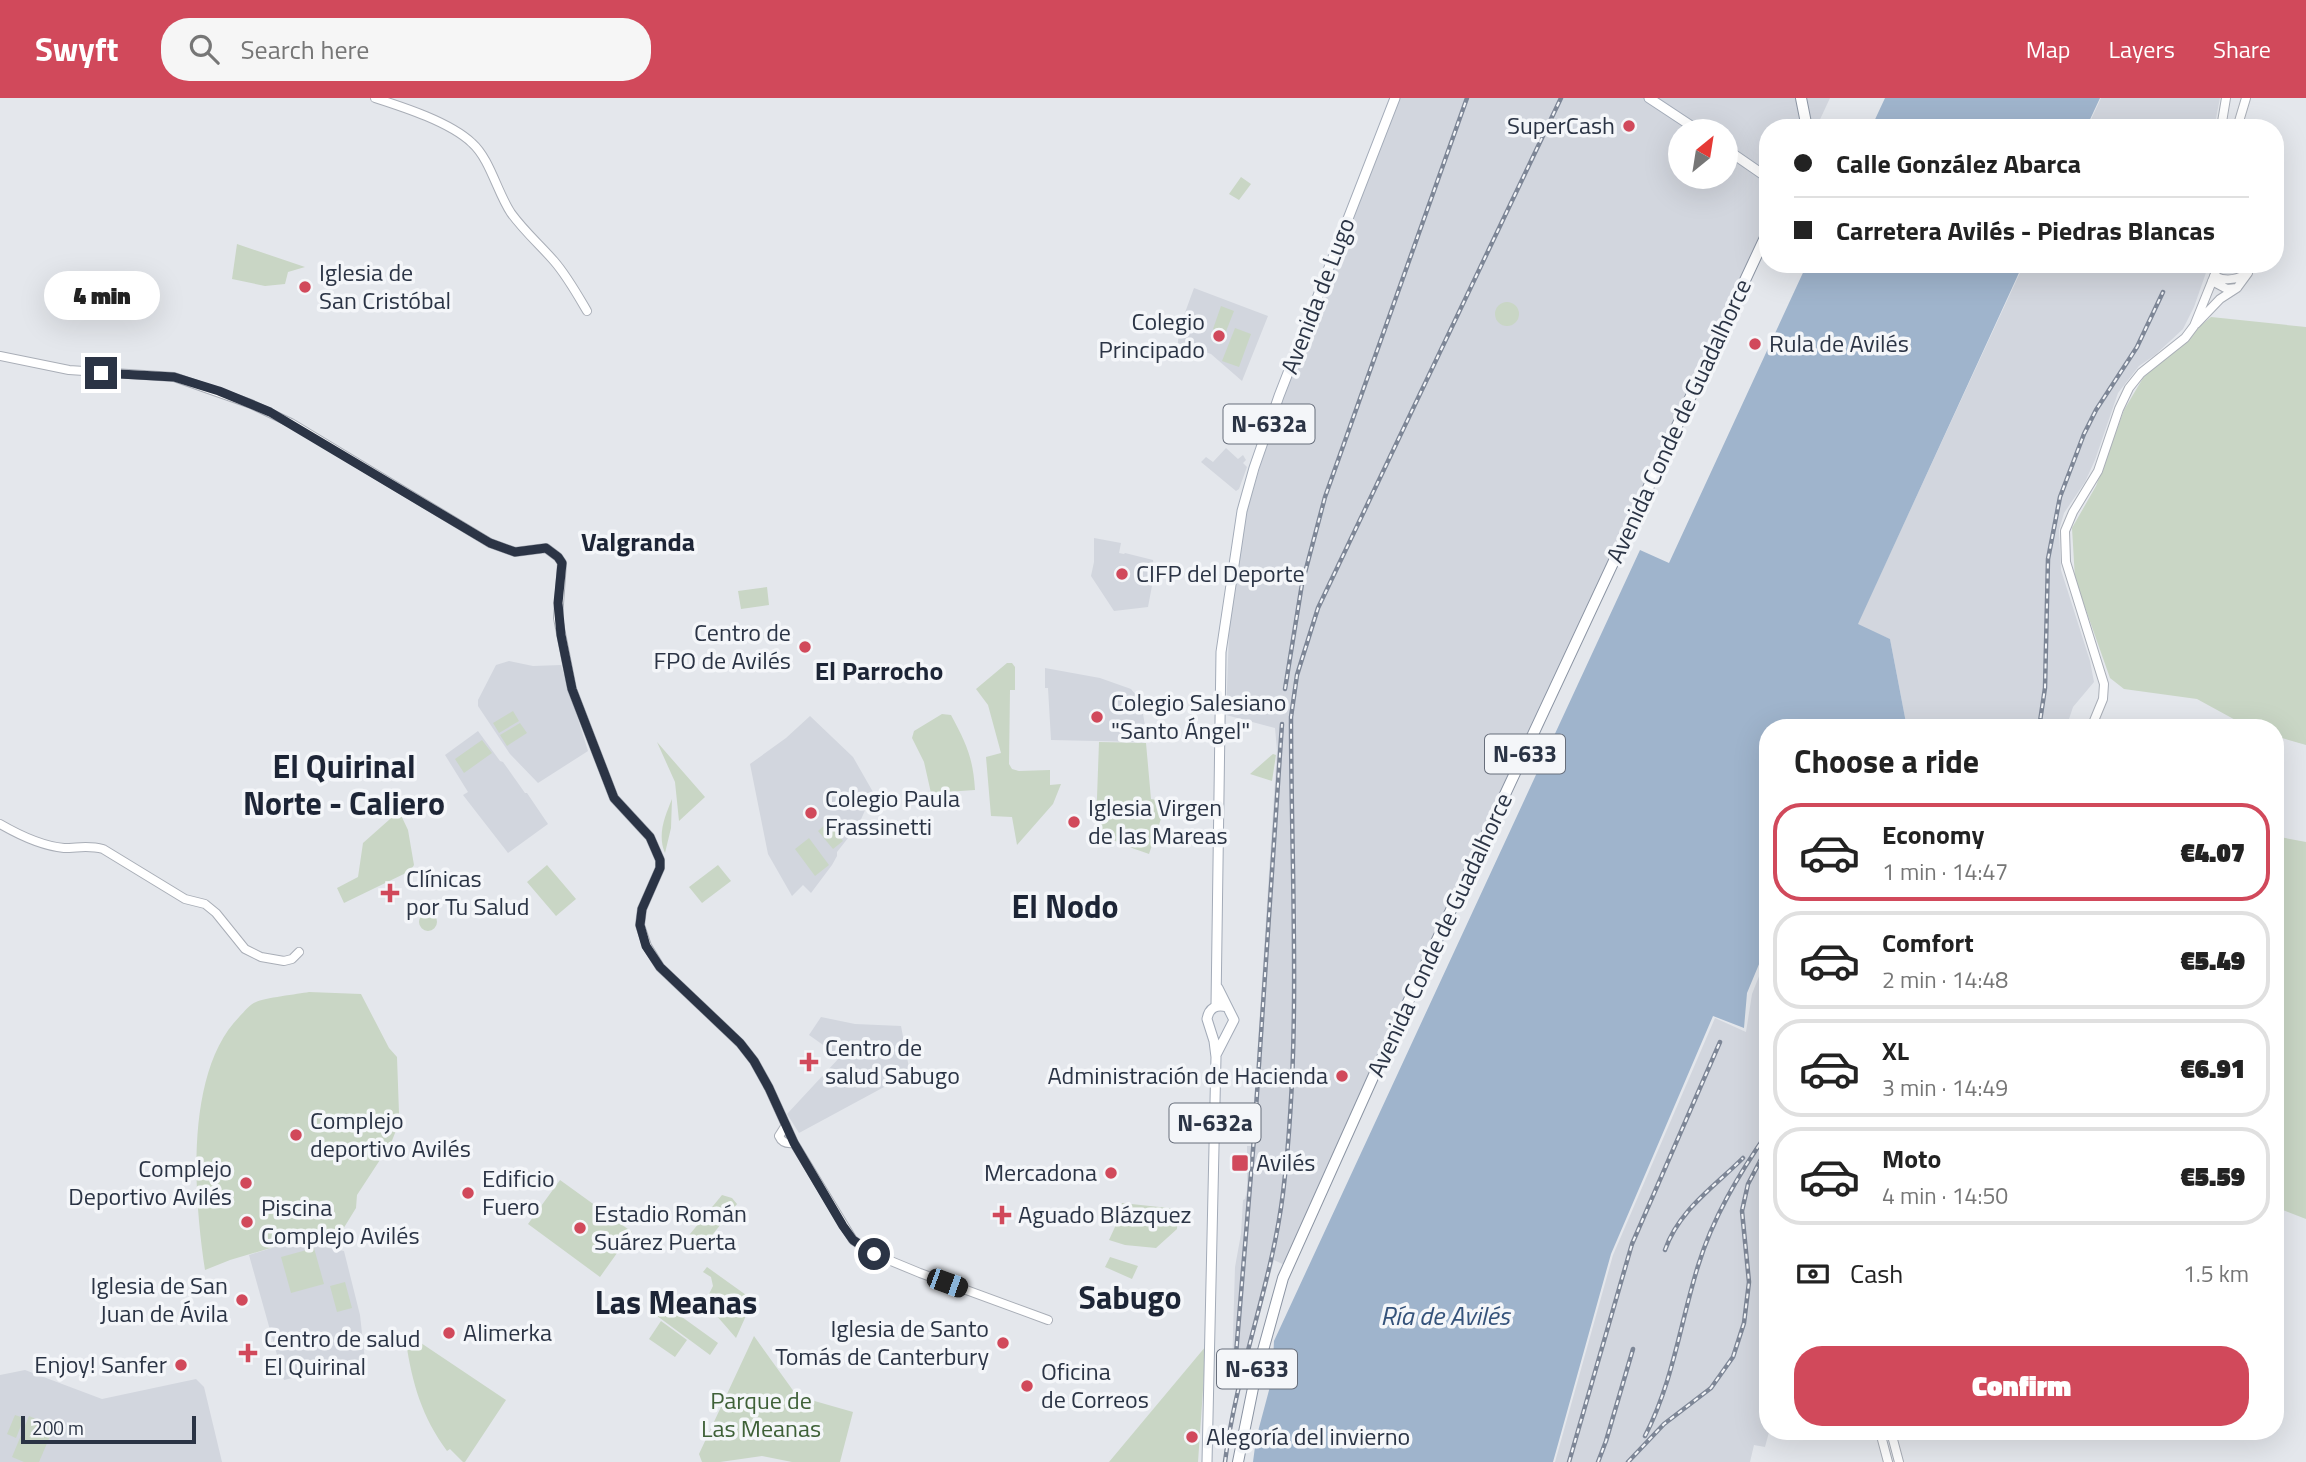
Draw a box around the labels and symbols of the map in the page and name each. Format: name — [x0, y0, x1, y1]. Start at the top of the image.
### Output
place label: SuperCash — [1507, 107, 1615, 143]
marker: SuperCash — [1621, 118, 1637, 134]
north arrow — [1668, 119, 1738, 189]
street label: Avenida de Lugo — [1271, 212, 1363, 379]
place label: Iglesia de San Cristóbal — [319, 254, 451, 318]
callout: 4 min — [43, 272, 159, 320]
street label: Avenida Conde de Guadalhorce — [1596, 273, 1760, 569]
marker: Iglesia de San Cristóbal — [297, 279, 313, 295]
place label: Colegio Principado — [1099, 303, 1205, 367]
place label: Rula de Avilés — [1769, 325, 1909, 361]
marker: Colegio Principado — [1211, 328, 1227, 344]
marker: Rula de Avilés — [1747, 336, 1763, 352]
route end — [85, 357, 117, 389]
road number: N-632a — [1224, 404, 1314, 444]
district label: Valgranda — [581, 522, 695, 561]
place label: CIFP del Deporte — [1136, 555, 1305, 591]
marker: CIFP del Deporte — [1114, 566, 1130, 582]
place label: Centro de FPO de Avilés — [653, 614, 791, 678]
marker: Centro de FPO de Avilés — [797, 639, 813, 655]
district label: El Parrocho — [815, 651, 943, 690]
place label: Colegio Salesiano "Santo Ángel" — [1111, 684, 1286, 748]
marker: Colegio Salesiano "Santo Ángel" — [1089, 709, 1105, 725]
road number: N-633 — [1485, 734, 1565, 774]
district label: El Quirinal Norte - Caliero — [243, 742, 445, 827]
place label: Colegio Paula Frassinetti — [825, 780, 960, 844]
street label: Avenida Conde de Guadalhorce — [1357, 787, 1521, 1083]
place label: Iglesia Virgen de las Mareas — [1088, 789, 1228, 853]
marker: Colegio Paula Frassinetti — [803, 805, 819, 821]
marker: Iglesia Virgen de las Mareas — [1066, 814, 1082, 830]
place label: Clínicas por Tu Salud — [406, 860, 529, 924]
district label: El Nodo — [1011, 882, 1119, 930]
marker: Clínicas por Tu Salud — [380, 883, 400, 903]
place label: Centro de salud Sabugo — [825, 1029, 960, 1093]
marker: Centro de salud Sabugo — [799, 1052, 819, 1072]
place label: Administración de Hacienda — [1047, 1057, 1328, 1093]
marker: Administración de Hacienda — [1334, 1068, 1350, 1084]
place label: Complejo deportivo Avilés — [310, 1102, 471, 1166]
road number: N-632a — [1170, 1104, 1260, 1142]
marker: Complejo deportivo Avilés — [288, 1127, 304, 1143]
place label: Avilés — [1256, 1144, 1316, 1180]
place label: Complejo Deportivo Avilés — [68, 1150, 232, 1214]
marker: Avilés — [1230, 1153, 1250, 1173]
place label: Mercadona — [984, 1154, 1097, 1190]
place label: Edificio Fuero — [482, 1160, 555, 1224]
marker: Mercadona — [1103, 1165, 1119, 1181]
marker: Complejo Deportivo Avilés — [238, 1175, 254, 1191]
marker: Edificio Fuero — [460, 1185, 476, 1201]
place label: Piscina Complejo Avilés — [261, 1189, 420, 1253]
place label: Estadio Román Suárez Puerta — [594, 1195, 747, 1259]
place label: Aguado Blázquez — [1018, 1196, 1191, 1232]
marker: Aguado Blázquez — [992, 1205, 1012, 1225]
marker: Piscina Complejo Avilés — [239, 1214, 255, 1230]
marker: Estadio Román Suárez Puerta — [572, 1220, 588, 1236]
route start — [858, 1238, 890, 1270]
car — [924, 1266, 971, 1300]
place label: Iglesia de San Juan de Ávila — [91, 1267, 228, 1331]
district label: Sabugo — [1079, 1273, 1181, 1321]
district label: Las Meanas — [595, 1278, 757, 1326]
marker: Iglesia de San Juan de Ávila — [234, 1292, 250, 1308]
water label: Ría de Avilés — [1380, 1296, 1511, 1335]
place label: Iglesia de Santo Tomás de Canterbury — [775, 1310, 989, 1374]
place label: Alimerka — [463, 1314, 552, 1350]
place label: Centro de salud El Quirinal — [264, 1320, 420, 1384]
marker: Alimerka — [441, 1325, 457, 1341]
marker: Iglesia de Santo Tomás de Canterbury — [995, 1335, 1011, 1351]
marker: Centro de salud El Quirinal — [238, 1343, 258, 1363]
place label: Enjoy! Sanfer — [34, 1346, 167, 1382]
road number: N-633 — [1217, 1350, 1297, 1388]
place label: Oficina de Correos — [1041, 1353, 1149, 1417]
marker: Enjoy! Sanfer — [173, 1357, 189, 1373]
marker: Oficina de Correos — [1019, 1378, 1035, 1394]
park label: Parque de Las Meanas — [701, 1382, 821, 1446]
scale bar — [21, 1413, 196, 1445]
place label: Alegoría del invierno — [1206, 1418, 1410, 1454]
marker: Alegoría del invierno — [1184, 1429, 1200, 1445]

